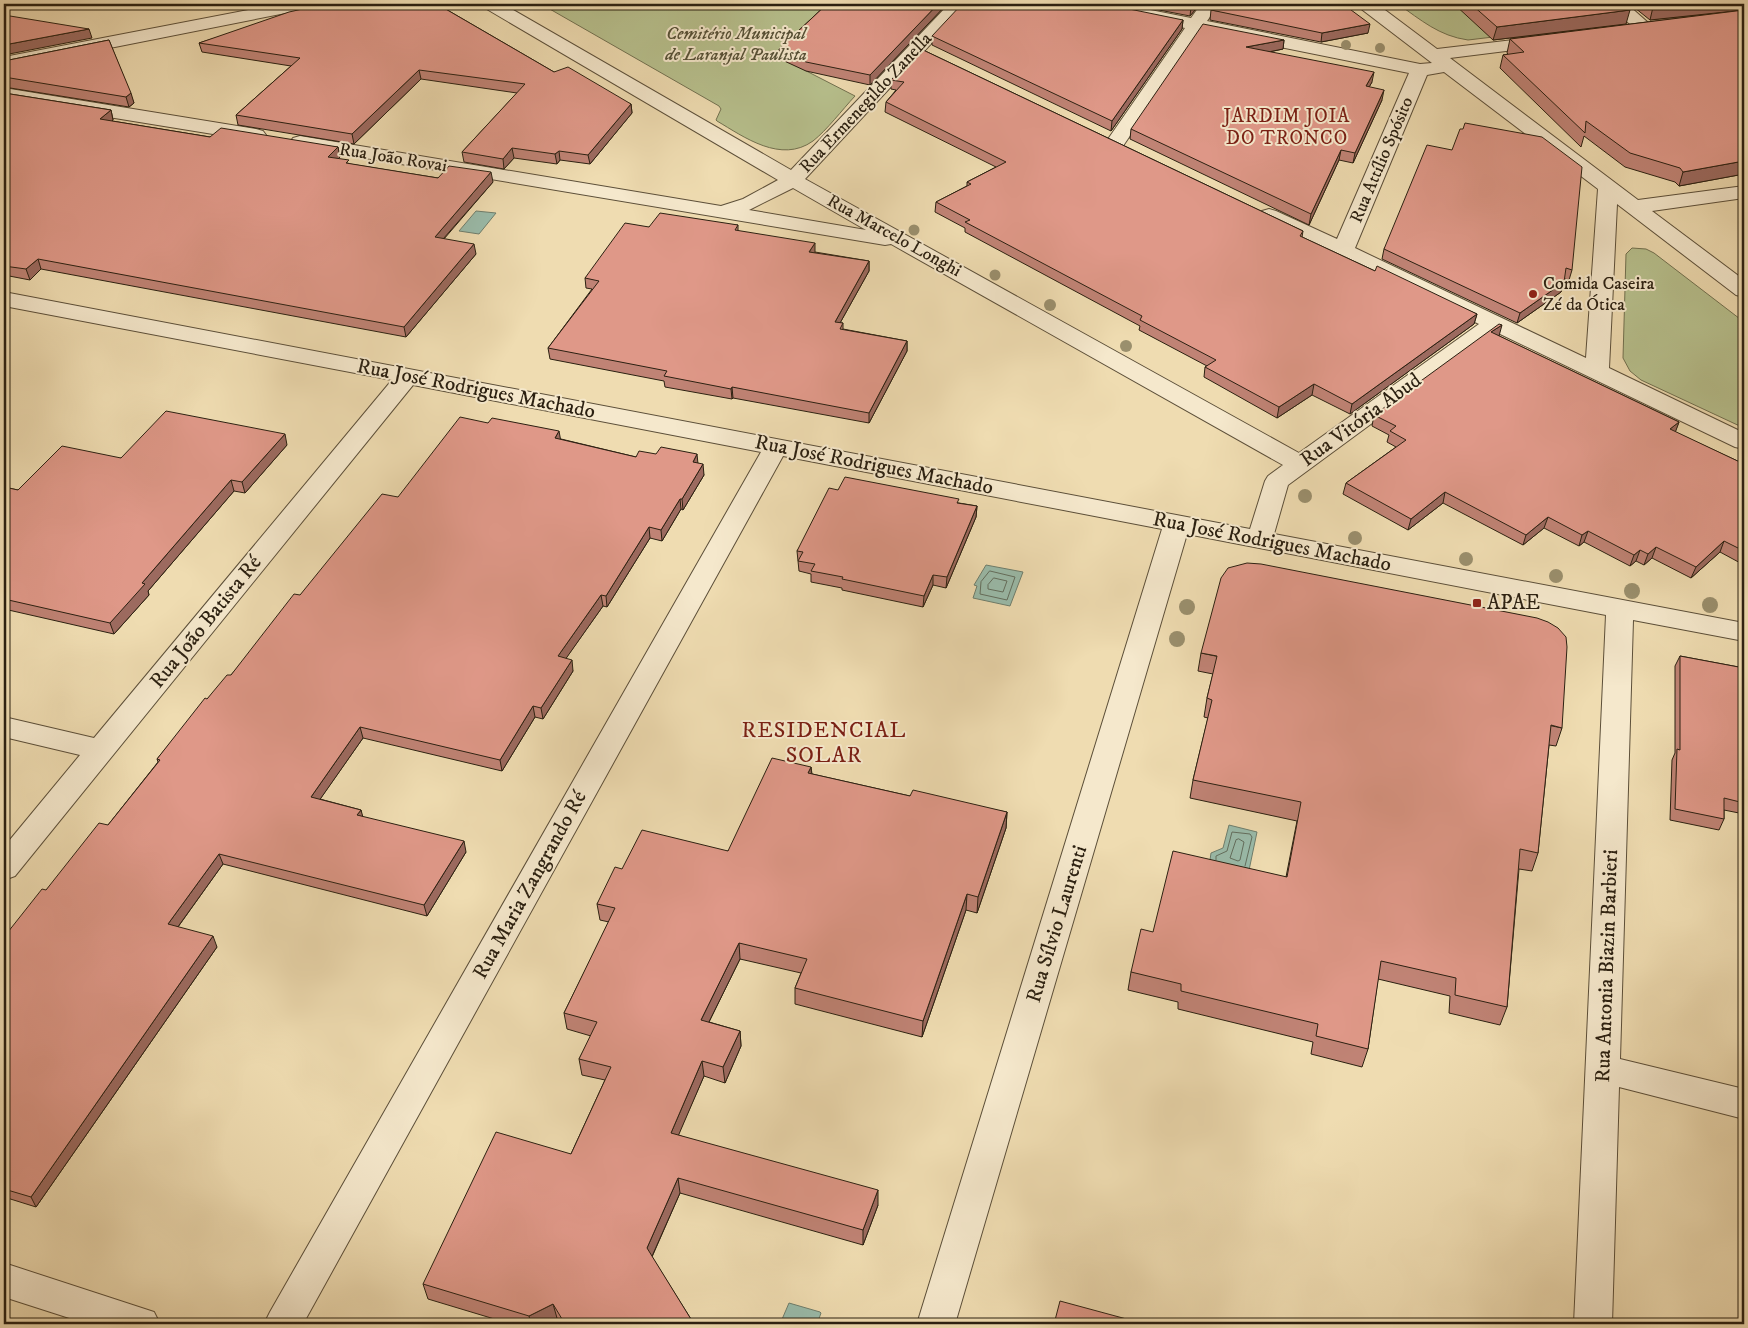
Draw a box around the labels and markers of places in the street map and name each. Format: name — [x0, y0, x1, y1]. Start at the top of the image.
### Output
place label: Comida Caseira Zé da Ótica — [1543, 273, 1655, 316]
marker: Comida Caseira Zé da Ótica — [1527, 288, 1539, 300]
place label: APAE — [1487, 590, 1540, 616]
marker: APAE — [1471, 597, 1483, 609]

